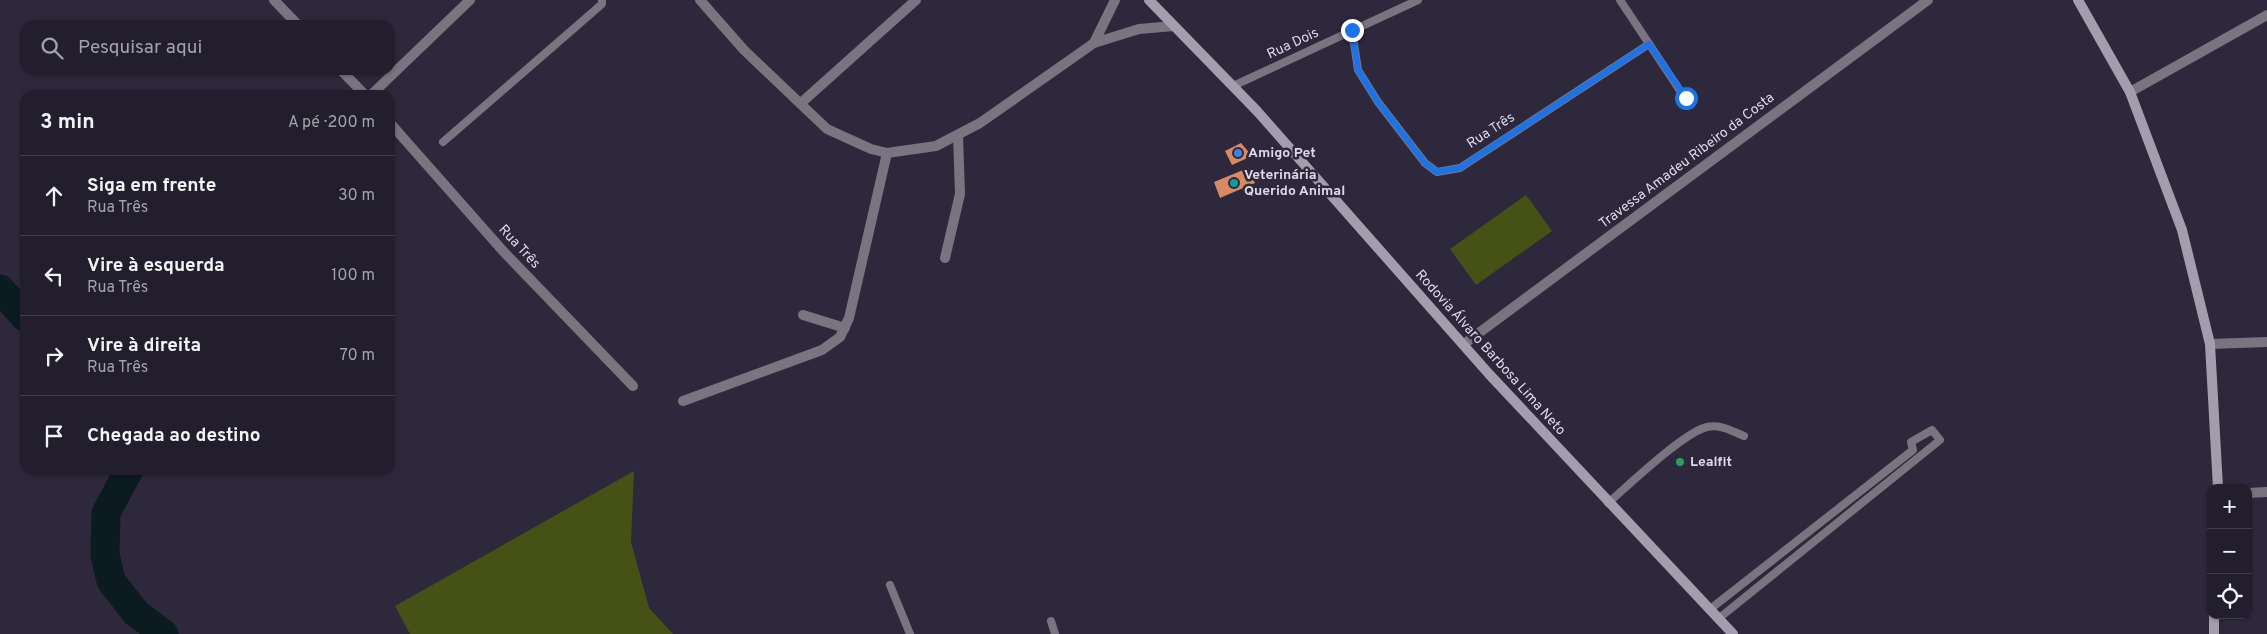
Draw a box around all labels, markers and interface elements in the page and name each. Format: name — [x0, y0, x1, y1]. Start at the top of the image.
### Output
route end — [1341, 19, 1364, 42]
search box — [20, 20, 395, 75]
street label: Rua Dois — [1264, 25, 1322, 63]
icon: search — [38, 34, 66, 62]
text: Pesquisar aqui — [78, 36, 202, 60]
route start — [1675, 87, 1698, 110]
street label: Travessa Amadeu Ribeiro da Costa — [1596, 89, 1778, 233]
text: 3 min — [40, 109, 95, 136]
street label: Rua Três — [1464, 109, 1518, 153]
text: A pé · 200 m — [288, 113, 375, 133]
place label: Amigo Pet — [1248, 145, 1316, 162]
marker: Amigo Pet — [1232, 147, 1244, 159]
place label: Veterinária Querido Animal — [1244, 167, 1345, 200]
text: Siga em frente — [87, 174, 216, 198]
marker: Veterinária Querido Animal — [1228, 177, 1240, 189]
icon: ahead — [40, 182, 68, 210]
text: 30 m — [338, 186, 375, 206]
text: Rua Três — [87, 198, 148, 218]
street label: Rua Três — [494, 222, 544, 272]
text: Vire à esquerda — [87, 254, 225, 278]
icon: left — [40, 262, 68, 290]
text: 100 m — [331, 266, 375, 286]
street label: Rodovia Álvaro Barbosa Lima Neto — [1411, 266, 1570, 439]
text: Rua Três — [87, 278, 148, 298]
text: Vire à direita — [87, 334, 201, 358]
icon: right — [40, 342, 68, 370]
text: 70 m — [340, 346, 375, 366]
text: Rua Três — [87, 358, 148, 378]
icon: arrive — [40, 422, 68, 450]
text: Chegada ao destino — [87, 424, 261, 448]
place label: Lealfit — [1690, 454, 1732, 471]
marker: Lealfit — [1674, 456, 1686, 468]
map controls — [2207, 484, 2252, 619]
button: + — [2207, 484, 2252, 529]
button: − — [2207, 529, 2252, 574]
button: locate — [2207, 574, 2252, 619]

